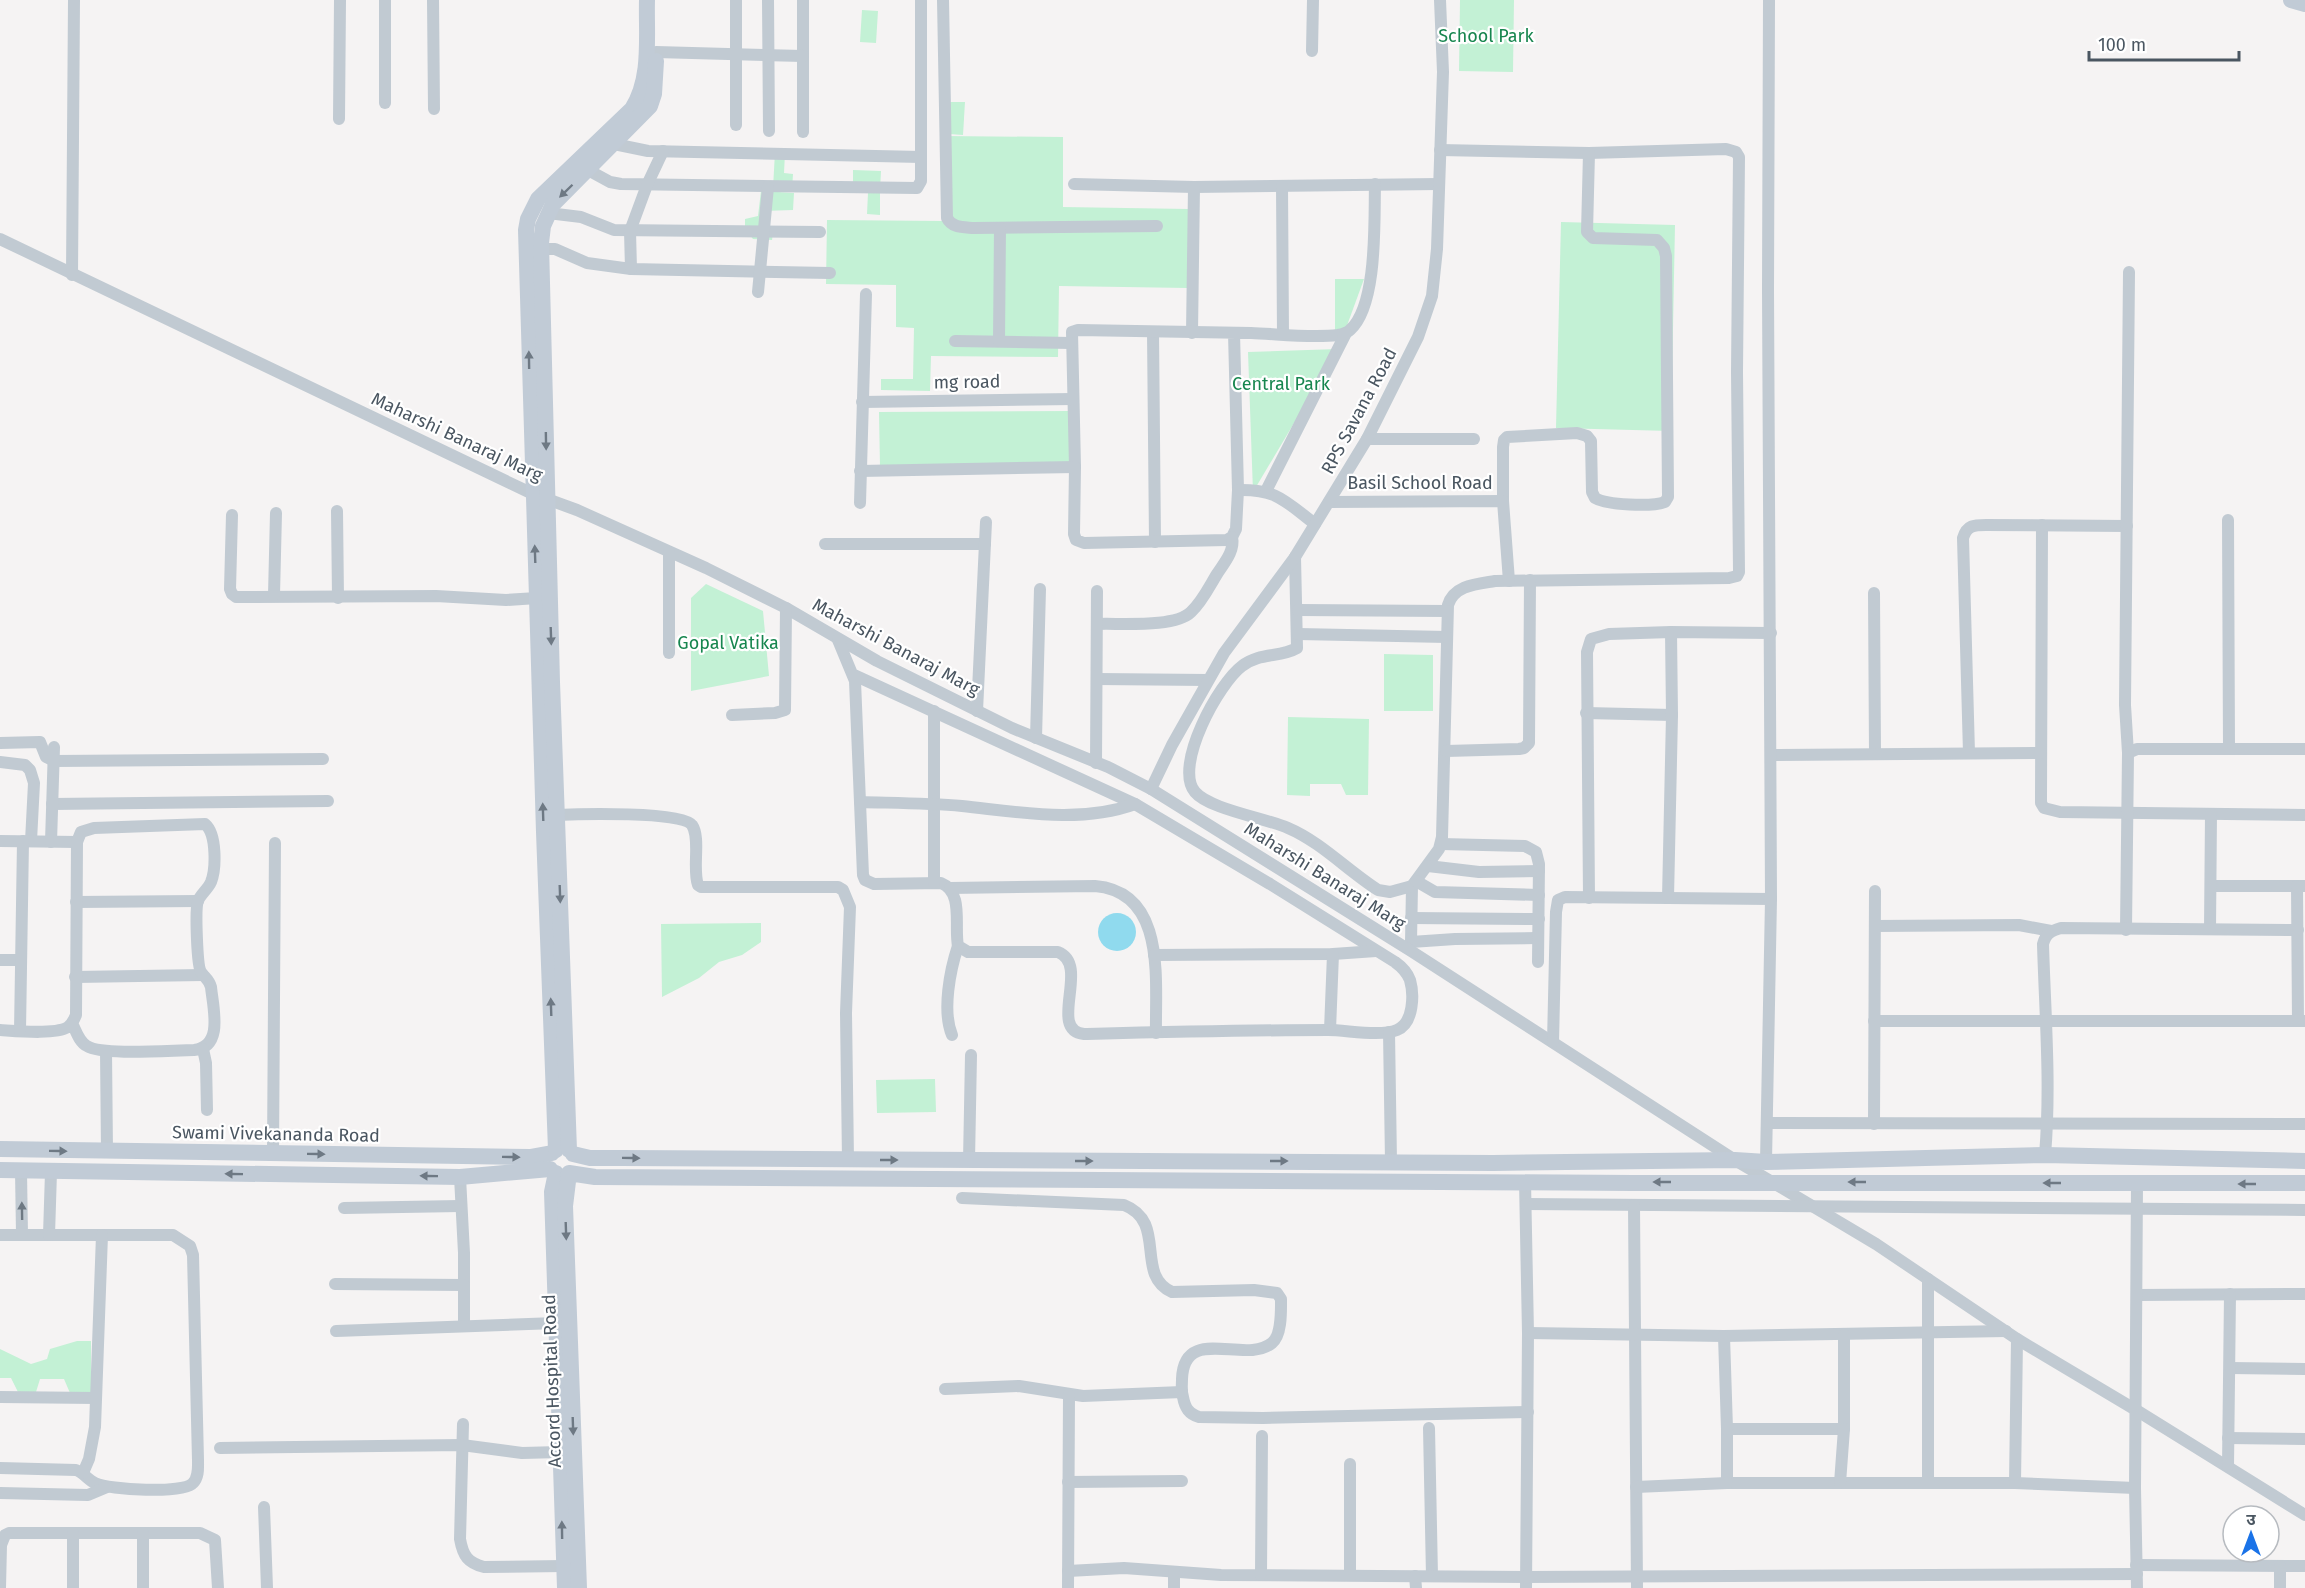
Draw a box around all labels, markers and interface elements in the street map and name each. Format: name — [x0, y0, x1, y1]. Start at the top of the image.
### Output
scale bar — [2089, 24, 2239, 62]
park label: School Park — [1438, 25, 1535, 47]
text: 100 m — [2098, 34, 2146, 56]
one-way arrow — [559, 184, 573, 198]
street label: RPS Savana Road — [1316, 344, 1402, 478]
one-way arrow — [524, 350, 534, 369]
street label: mg road — [933, 370, 1001, 394]
park label: Central Park — [1232, 373, 1331, 395]
street label: Maharshi Banaraj Marg — [368, 388, 547, 487]
one-way arrow — [541, 432, 551, 451]
street label: Basil School Road — [1347, 472, 1493, 494]
one-way arrow — [531, 545, 540, 564]
street label: Maharshi Banaraj Marg — [809, 594, 984, 701]
one-way arrow — [546, 627, 556, 646]
park label: Gopal Vatika — [677, 632, 779, 654]
one-way arrow — [539, 803, 548, 822]
street label: Maharshi Banaraj Marg — [1240, 817, 1410, 935]
one-way arrow — [556, 885, 565, 904]
one-way arrow — [546, 998, 555, 1017]
street label: Swami Vivekananda Road — [172, 1121, 380, 1147]
one-way arrow — [49, 1146, 68, 1155]
one-way arrow — [307, 1149, 326, 1159]
one-way arrow — [502, 1152, 521, 1162]
one-way arrow — [621, 1153, 640, 1163]
one-way arrow — [879, 1156, 898, 1165]
one-way arrow — [1074, 1156, 1093, 1166]
one-way arrow — [1269, 1156, 1288, 1166]
one-way arrow — [225, 1169, 244, 1179]
one-way arrow — [420, 1171, 439, 1181]
one-way arrow — [1847, 1177, 1866, 1187]
one-way arrow — [1652, 1178, 1671, 1187]
one-way arrow — [2042, 1179, 2061, 1188]
one-way arrow — [2237, 1179, 2256, 1189]
one-way arrow — [17, 1201, 26, 1220]
one-way arrow — [562, 1222, 571, 1241]
street label: Accord Hospital Road — [538, 1294, 566, 1468]
one-way arrow — [568, 1417, 577, 1436]
north arrow — [2221, 1504, 2281, 1564]
text: उ — [2246, 1510, 2256, 1529]
one-way arrow — [558, 1520, 567, 1539]

